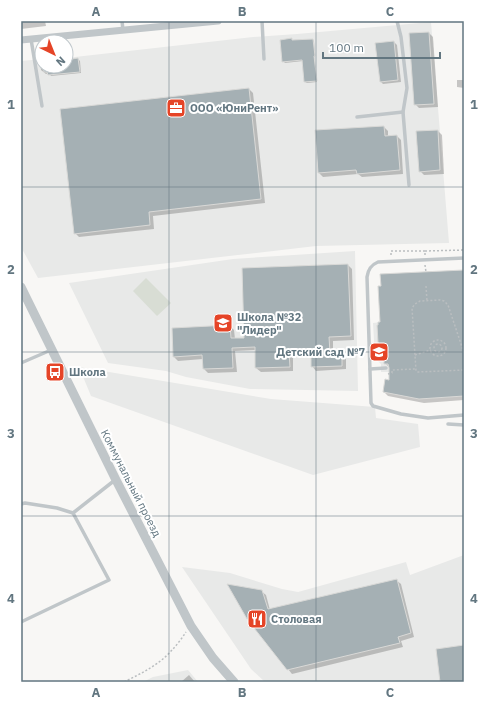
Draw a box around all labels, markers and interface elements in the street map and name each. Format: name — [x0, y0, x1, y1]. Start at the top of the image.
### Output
text: A — [92, 3, 101, 20]
text: B — [238, 3, 247, 20]
text: C — [386, 3, 395, 20]
north arrow — [34, 34, 74, 74]
scale bar — [323, 34, 440, 60]
text: 100 m — [329, 40, 364, 55]
text: N — [53, 53, 69, 69]
text: 1 — [7, 96, 15, 113]
text: 1 — [470, 96, 478, 113]
office icon: ООО «ЮниРент» — [165, 97, 187, 119]
place label: ООО «ЮниРент» — [190, 101, 278, 115]
text: 2 — [7, 261, 15, 278]
text: 2 — [470, 261, 478, 278]
place label: Школа №32 "Лидер" — [237, 310, 302, 337]
school or university icon: Школа №32 "Лидер" — [212, 312, 234, 334]
school or university icon: Детский сад №7 — [368, 341, 390, 363]
place label: Детский сад №7 — [276, 345, 365, 359]
bus stop icon: Школа — [44, 361, 66, 383]
place label: Школа — [69, 365, 106, 379]
text: 3 — [7, 425, 15, 442]
text: 3 — [470, 425, 478, 442]
street label: Коммунальный проезд — [98, 427, 164, 539]
text: 4 — [7, 590, 15, 607]
text: 4 — [470, 590, 478, 607]
restaurant icon: Столовая — [246, 608, 268, 630]
place label: Столовая — [271, 612, 322, 626]
text: A — [92, 684, 101, 701]
text: B — [238, 684, 247, 701]
text: C — [386, 684, 395, 701]

